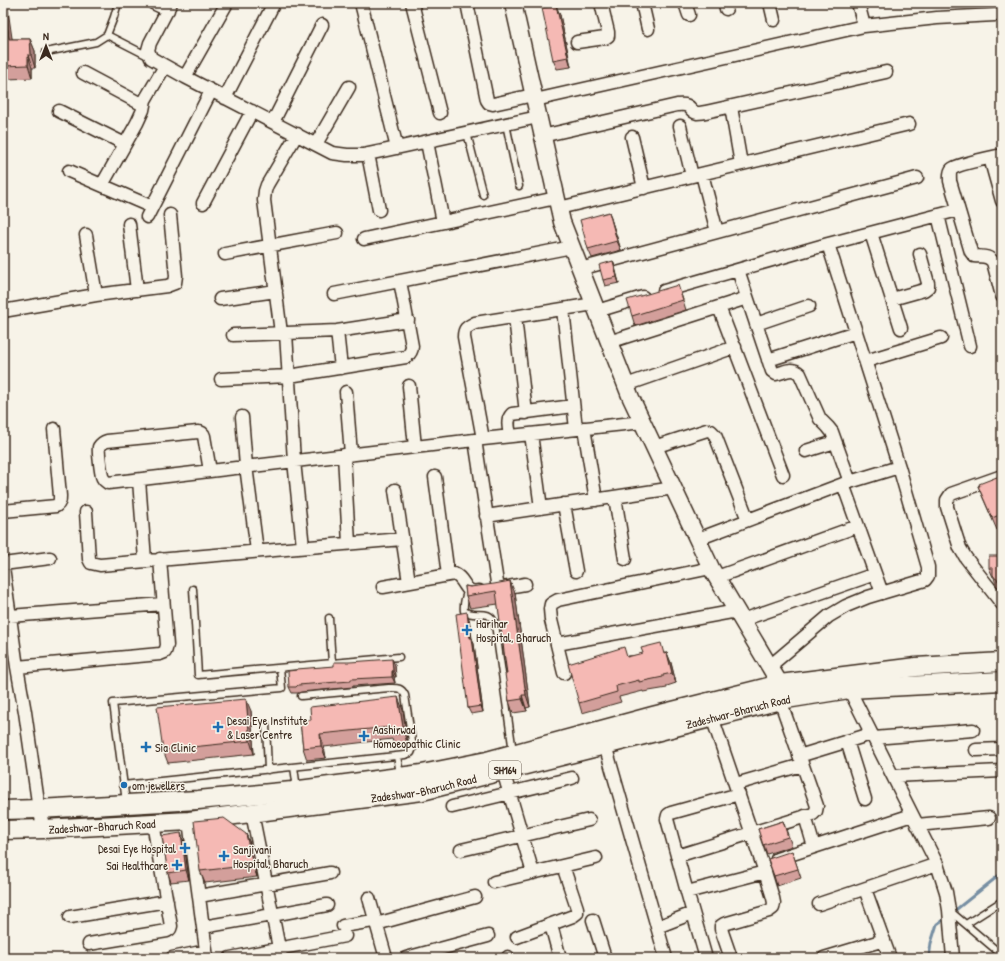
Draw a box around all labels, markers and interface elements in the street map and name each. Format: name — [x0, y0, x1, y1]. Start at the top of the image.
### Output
north arrow — [26, 26, 66, 66]
text: N — [43, 29, 49, 43]
place label: Harihar Hospital, Bharuch — [476, 615, 551, 646]
marker: Harihar Hospital, Bharuch — [461, 624, 473, 636]
street label: Zadeshwar-Bharuch Road — [684, 690, 792, 732]
place label: Desai Eye Institute & Laser Centre — [227, 712, 308, 743]
marker: Desai Eye Institute & Laser Centre — [212, 721, 224, 733]
place label: Aashirwad Homoeopathic Clinic — [373, 721, 461, 752]
marker: Aashirwad Homoeopathic Clinic — [358, 730, 370, 742]
place label: Sia Clinic — [155, 739, 196, 756]
marker: Sia Clinic — [140, 741, 152, 753]
road number: SH164 — [489, 761, 521, 779]
street label: Zadeshwar-Bharuch Road — [370, 769, 478, 806]
place label: om jewellers — [132, 777, 185, 794]
marker: om jewellers — [119, 780, 129, 790]
street label: Zadeshwar-Bharuch Road — [48, 814, 156, 837]
place label: Desai Eye Hospital — [98, 840, 177, 857]
place label: Sanjivani Hospital, Bharuch — [233, 841, 308, 872]
marker: Desai Eye Hospital — [179, 842, 191, 854]
marker: Sanjivani Hospital, Bharuch — [218, 850, 230, 862]
place label: Sai Healthcare — [106, 857, 168, 874]
marker: Sai Healthcare — [171, 859, 183, 871]

